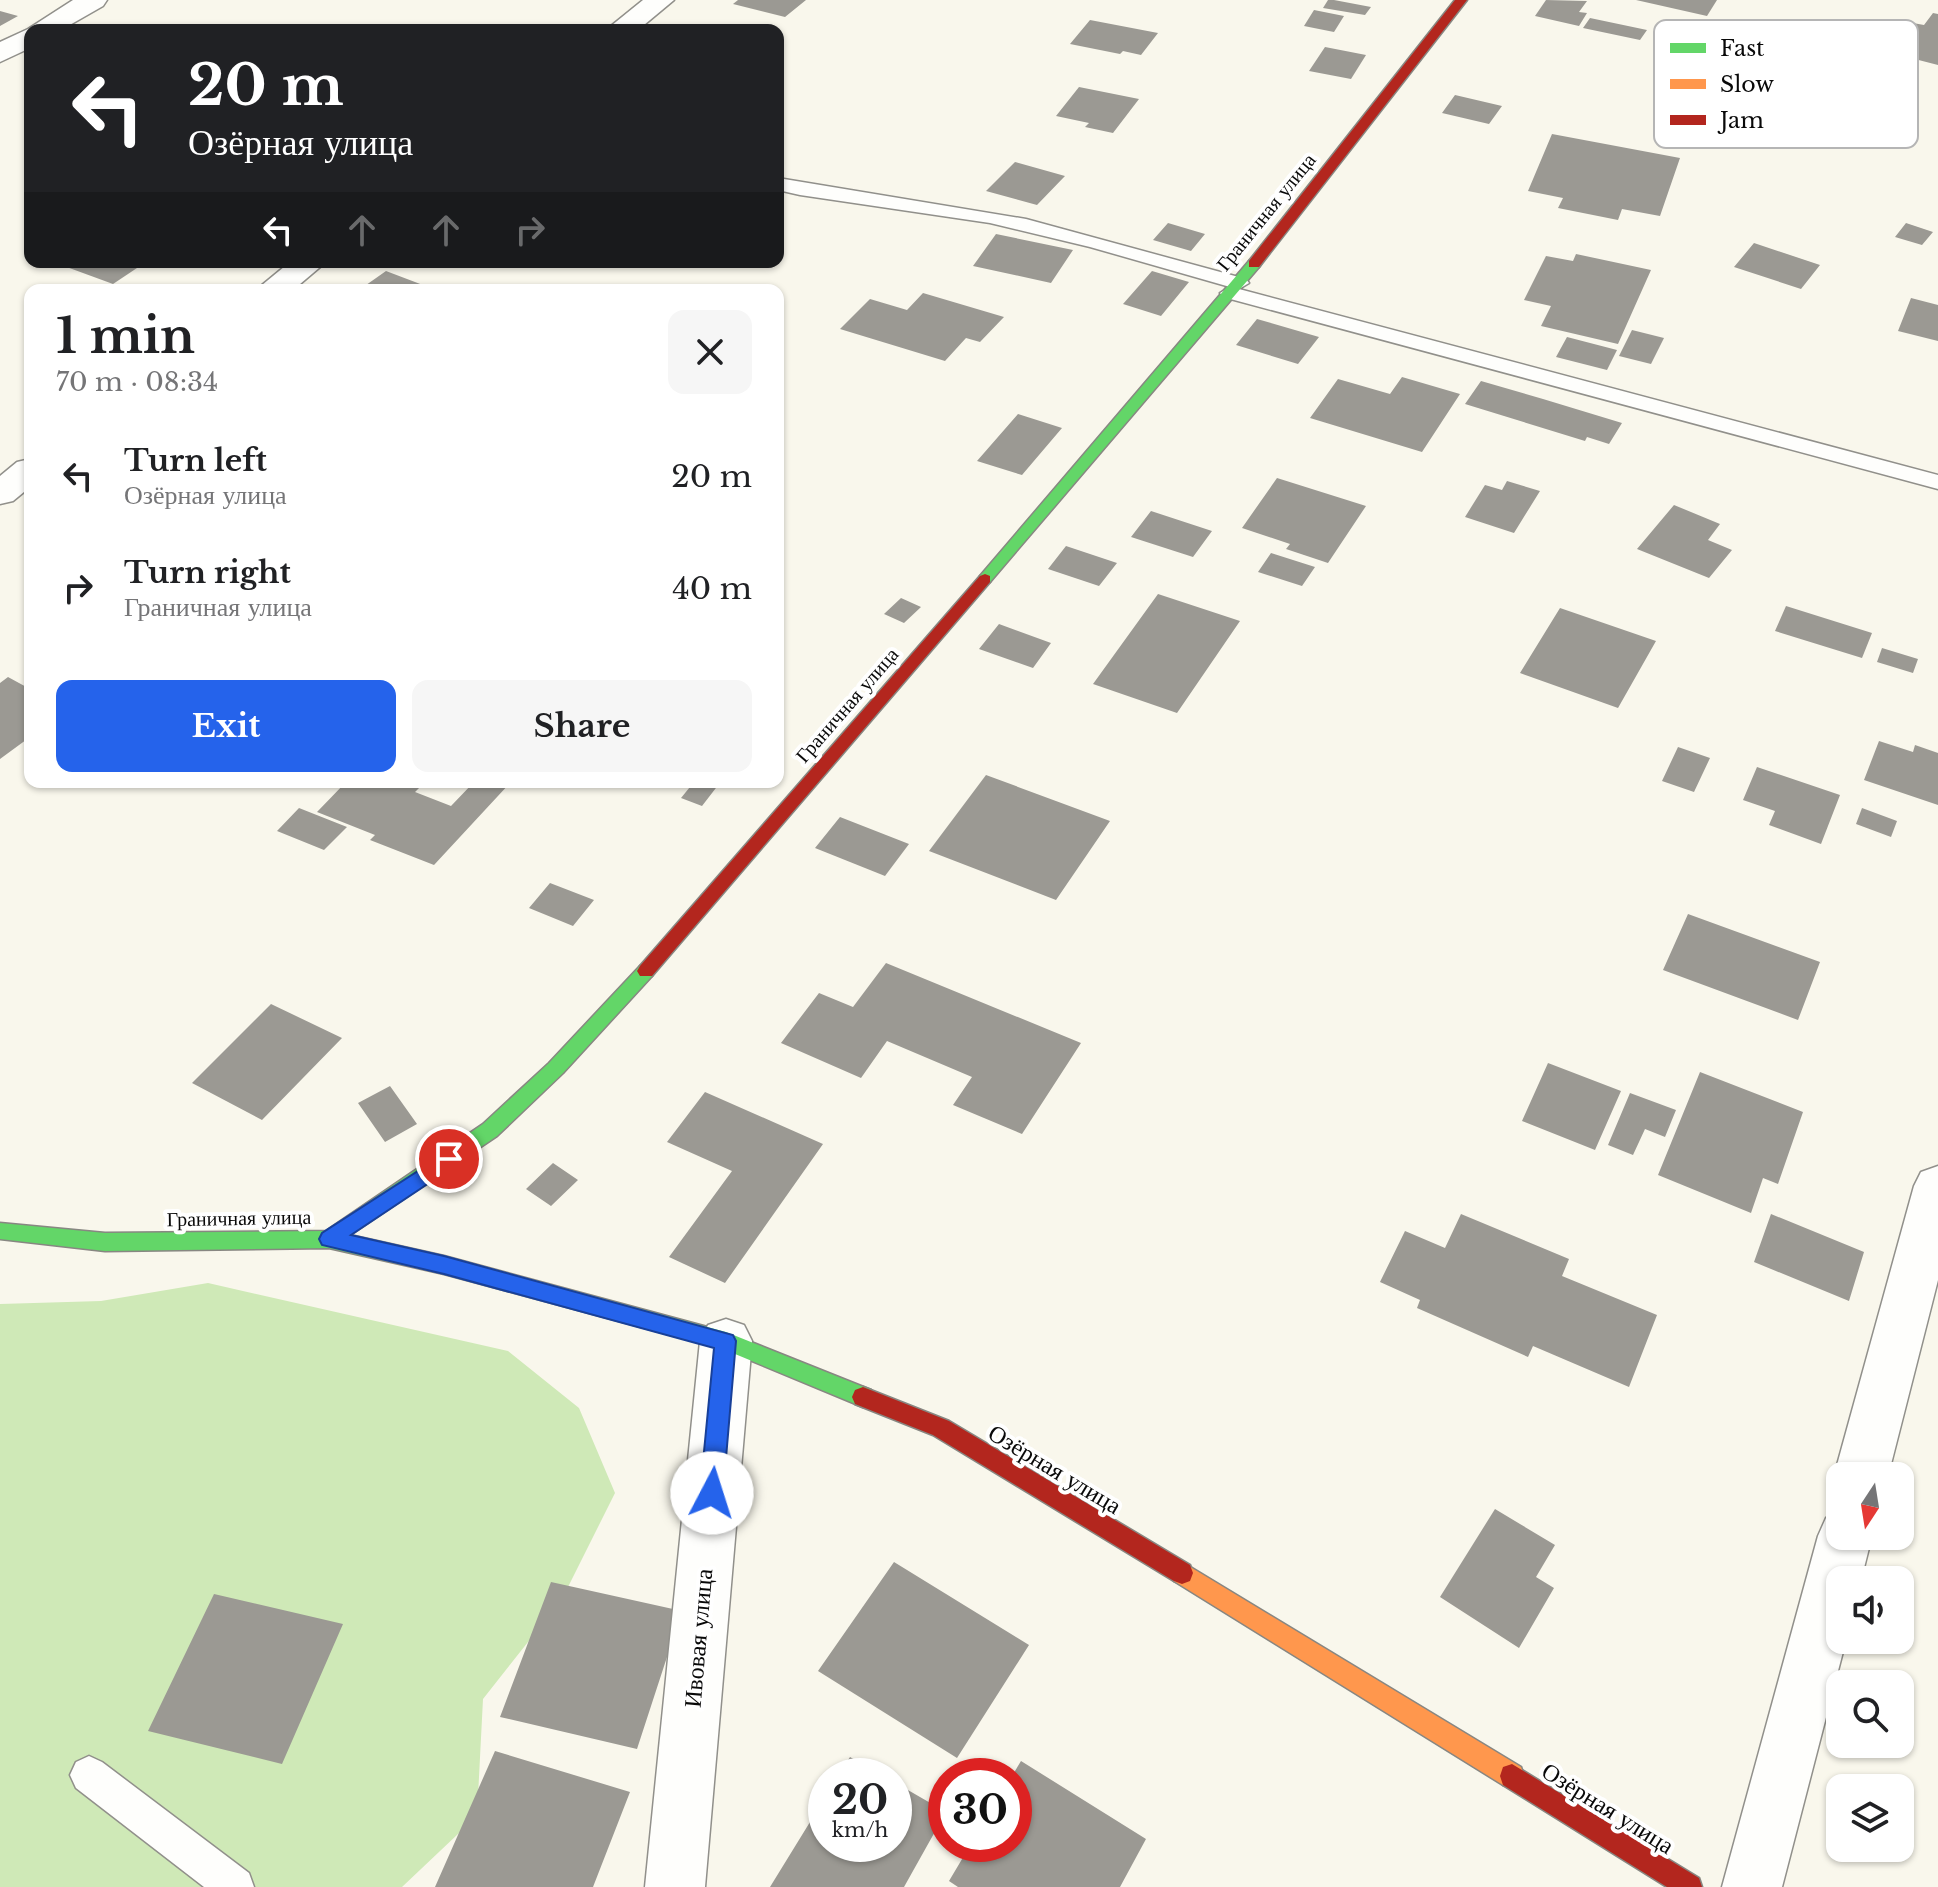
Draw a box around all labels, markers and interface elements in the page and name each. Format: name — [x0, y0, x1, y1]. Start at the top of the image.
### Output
legend — [1654, 20, 1918, 148]
text: Fast — [1720, 35, 1765, 62]
text: 20 m — [188, 51, 344, 120]
icon: left — [56, 56, 160, 160]
text: Slow — [1720, 71, 1774, 98]
text: Jam — [1717, 107, 1764, 134]
text: Озёрная улица — [188, 120, 413, 165]
street label: Граничная улица — [1211, 148, 1321, 276]
icon: left — [256, 208, 300, 252]
icon: ahead — [340, 208, 384, 252]
icon: ahead — [424, 208, 468, 252]
icon: right — [508, 208, 552, 252]
text: 1 min — [56, 306, 195, 366]
button: close — [668, 310, 752, 394]
text: 70 m · 08:34 — [56, 366, 218, 398]
text: Turn left — [124, 442, 267, 479]
icon: left — [56, 454, 100, 498]
text: 20 m — [671, 458, 752, 495]
text: Озёрная улица — [124, 479, 287, 511]
text: Turn right — [124, 554, 291, 591]
icon: right — [56, 566, 100, 610]
text: 40 m — [672, 570, 752, 607]
text: Граничная улица — [124, 591, 312, 623]
street label: Граничная улица — [791, 642, 904, 767]
button: Exit — [56, 680, 396, 772]
button: Share — [412, 680, 752, 772]
pin — [415, 1125, 483, 1193]
icon: arrive — [427, 1137, 471, 1181]
street label: Граничная улица — [167, 1205, 312, 1231]
street label: Озёрная улица — [983, 1418, 1127, 1520]
position arrow — [670, 1451, 754, 1535]
north arrow — [1826, 1462, 1914, 1550]
map controls — [1826, 1462, 1914, 1862]
button: sound — [1826, 1566, 1914, 1654]
street label: Ивовая улица — [677, 1567, 719, 1709]
button: search — [1826, 1670, 1914, 1758]
street label: Озёрная улица — [1537, 1756, 1680, 1860]
speed limit sign: 30 — [928, 1758, 1032, 1862]
button: layers — [1826, 1774, 1914, 1862]
text: 20 — [832, 1775, 888, 1825]
text: km/h — [832, 1818, 888, 1842]

